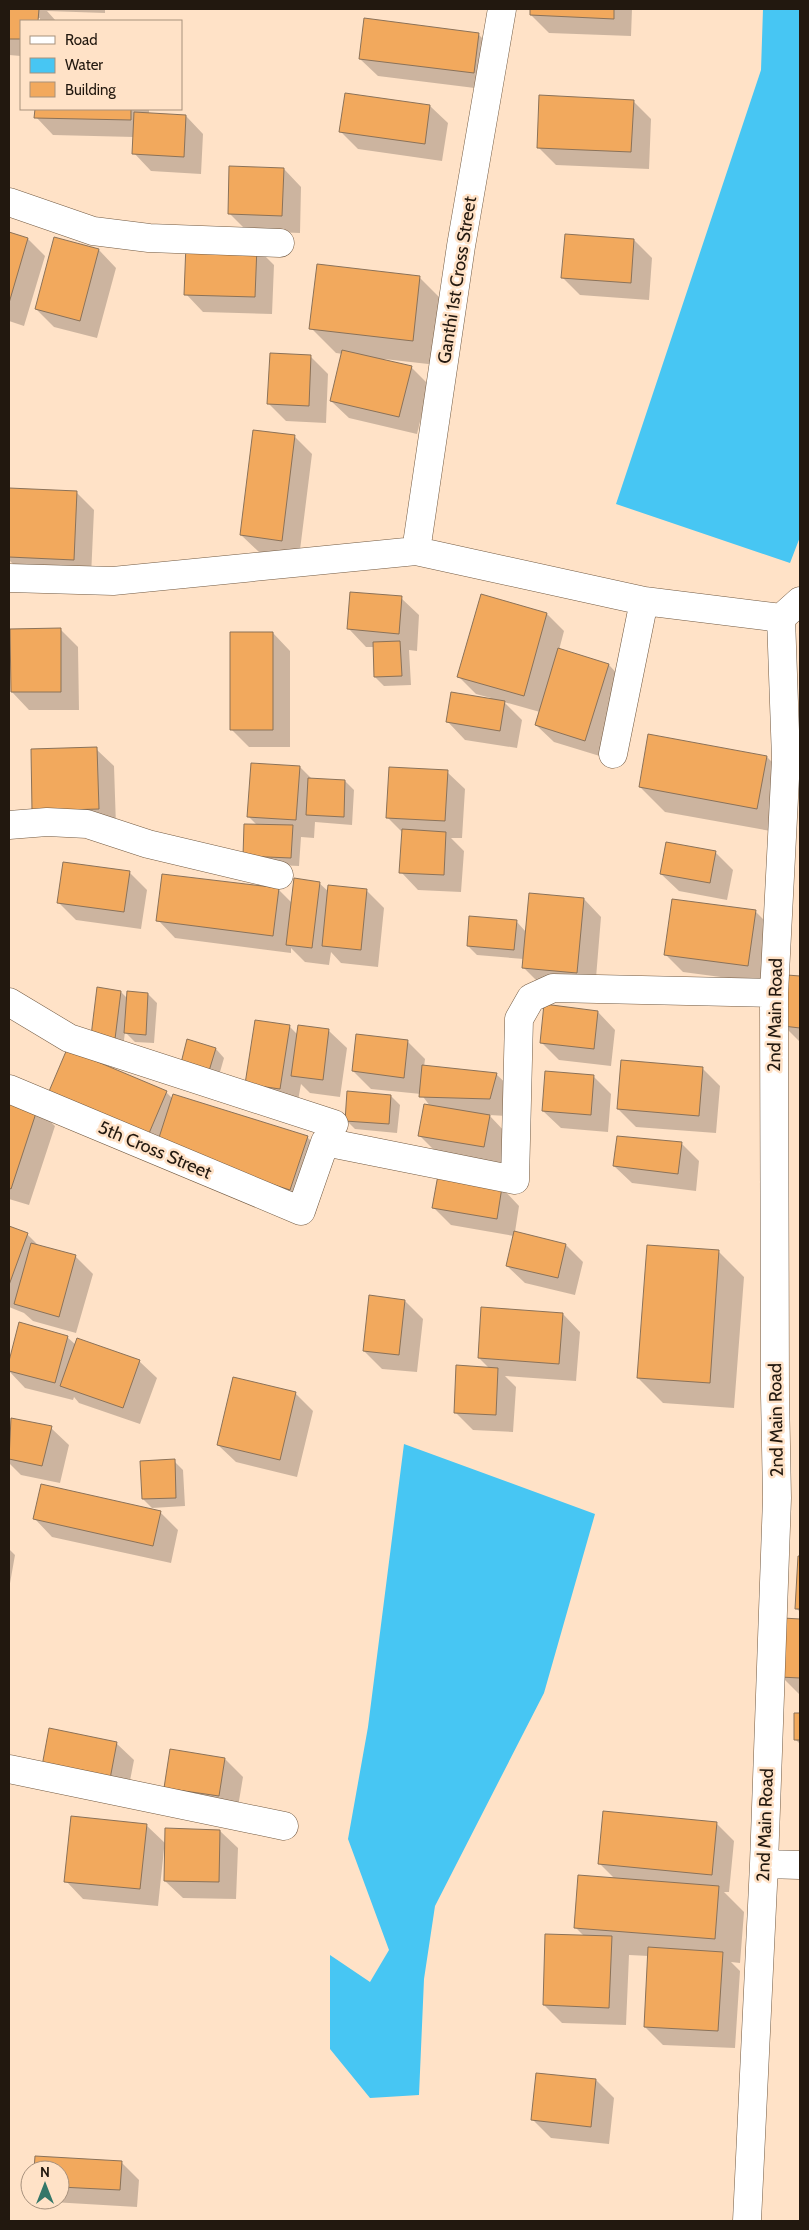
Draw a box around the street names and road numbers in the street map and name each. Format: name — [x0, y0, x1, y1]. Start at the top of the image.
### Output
street label: Ganthi 1st Cross Street — [433, 195, 481, 365]
street label: 2nd Main Road — [763, 958, 787, 1072]
street label: 5th Cross Street — [95, 1116, 215, 1184]
street label: 2nd Main Road — [764, 1363, 788, 1477]
street label: 2nd Main Road — [752, 1768, 778, 1882]

